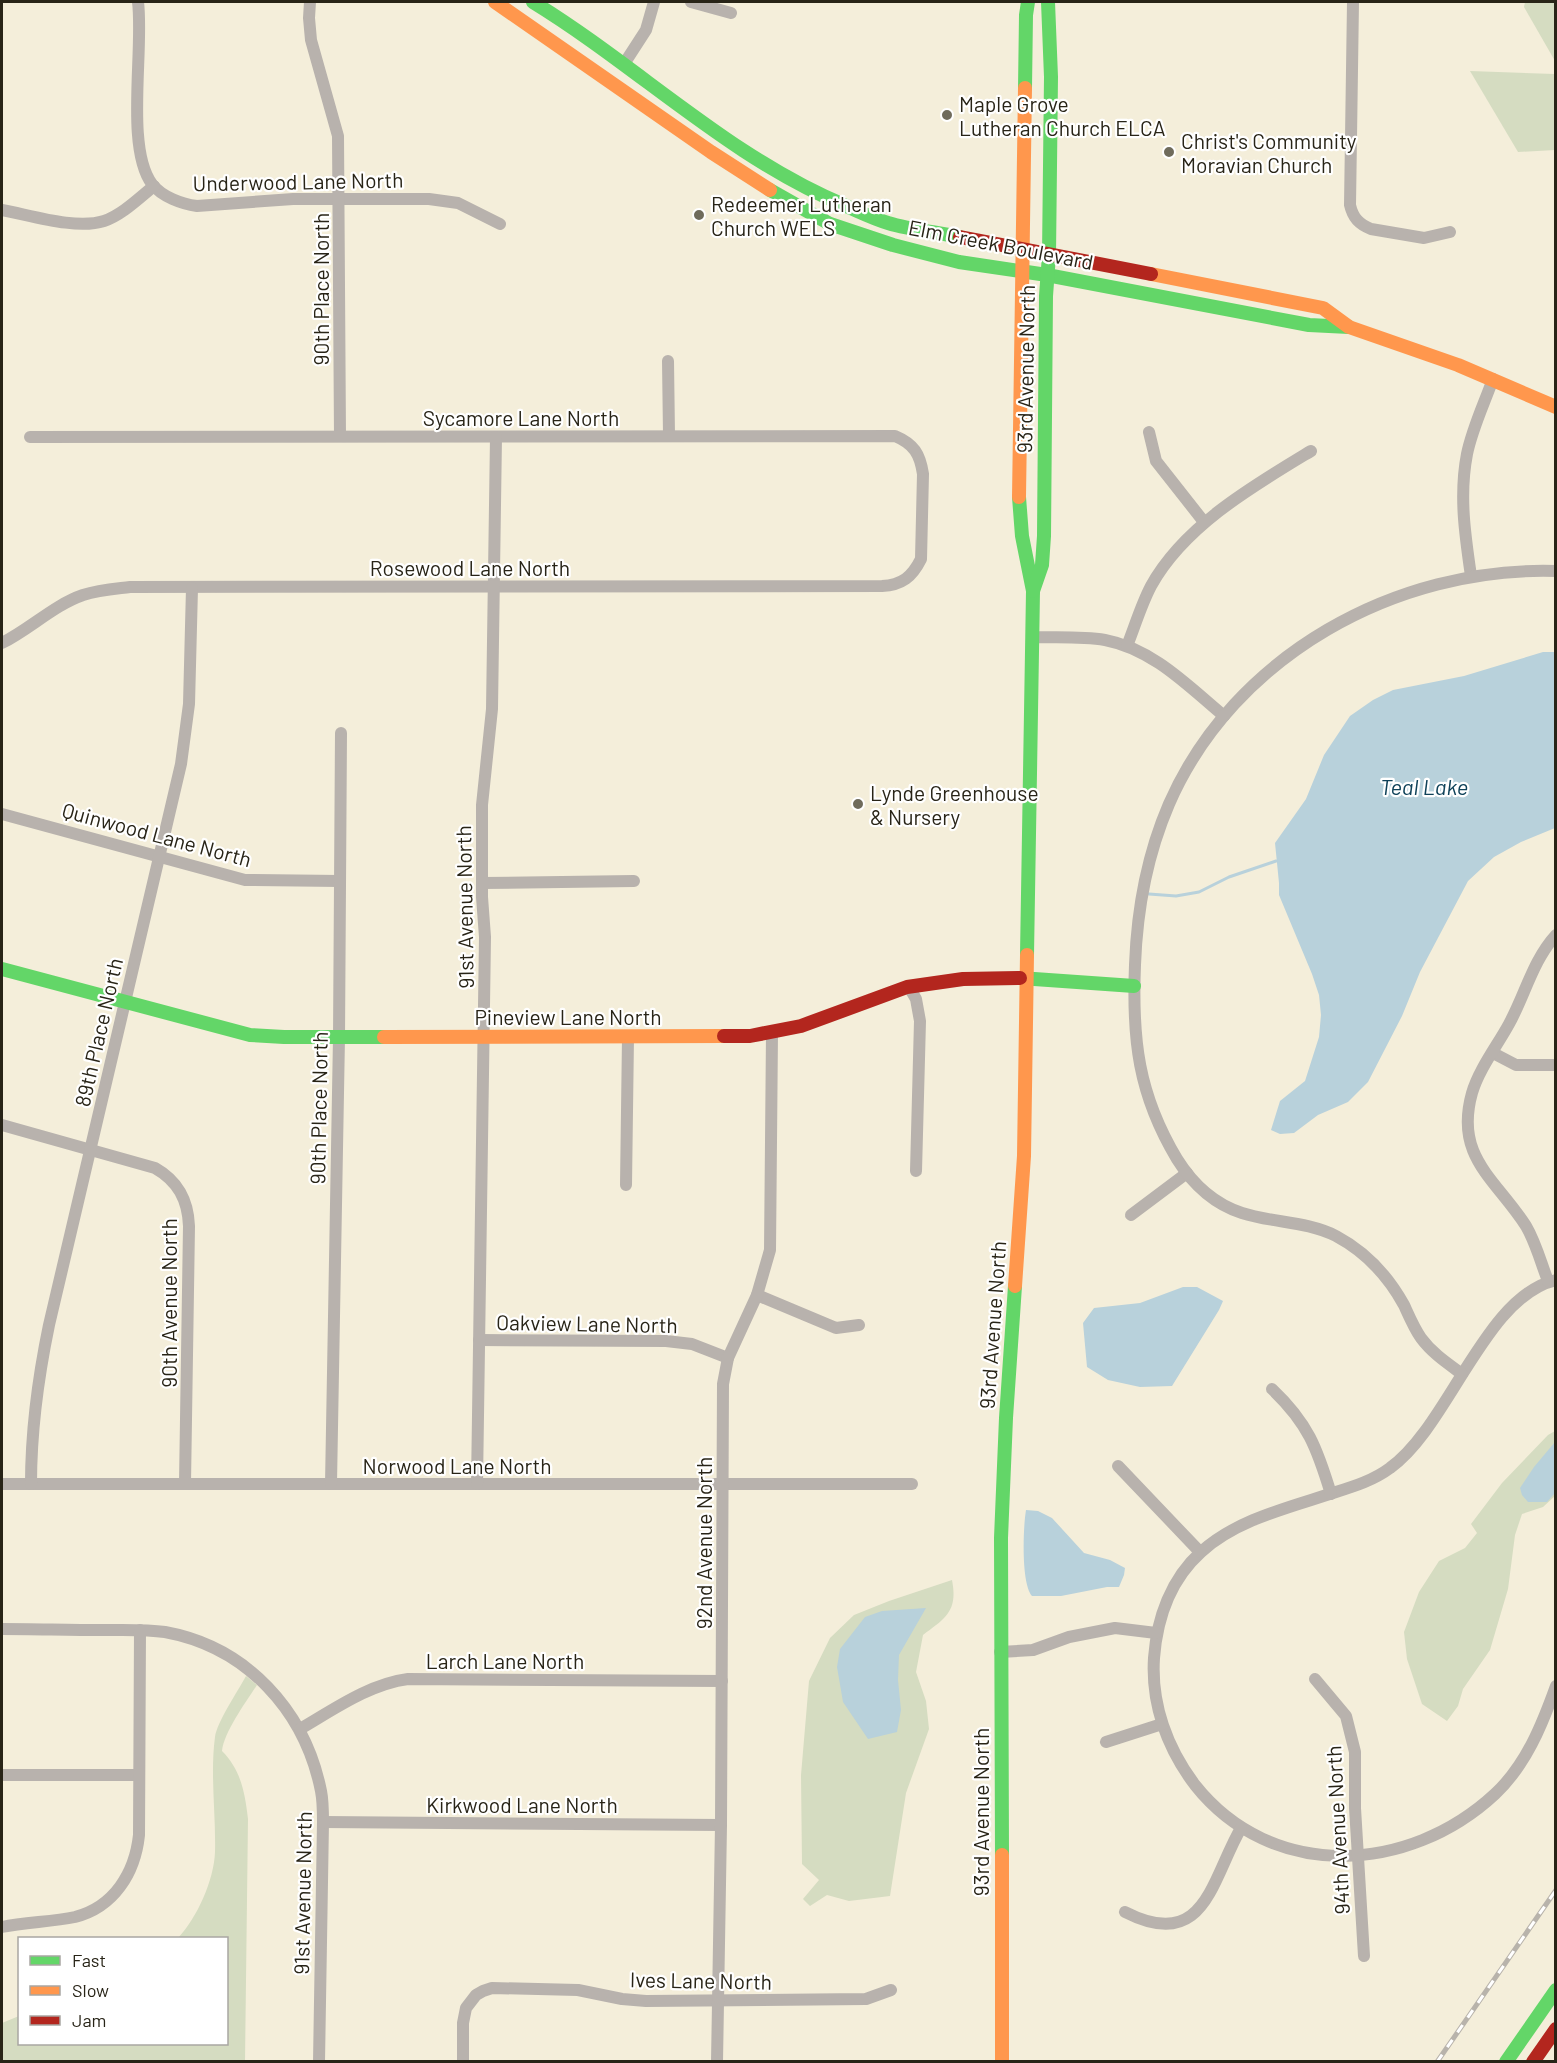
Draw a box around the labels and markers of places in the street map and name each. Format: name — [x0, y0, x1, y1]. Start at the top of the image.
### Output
place label: Maple Grove Lutheran Church ELCA — [959, 91, 1166, 140]
marker: Maple Grove Lutheran Church ELCA — [940, 108, 954, 122]
place label: Christ's Community Moravian Church — [1181, 128, 1357, 177]
marker: Christ's Community Moravian Church — [1162, 145, 1176, 159]
place label: Redeemer Lutheran Church WELS — [711, 191, 892, 240]
marker: Redeemer Lutheran Church WELS — [692, 208, 706, 222]
place label: Lynde Greenhouse & Nursery — [870, 780, 1039, 829]
marker: Lynde Greenhouse & Nursery — [851, 797, 865, 811]

